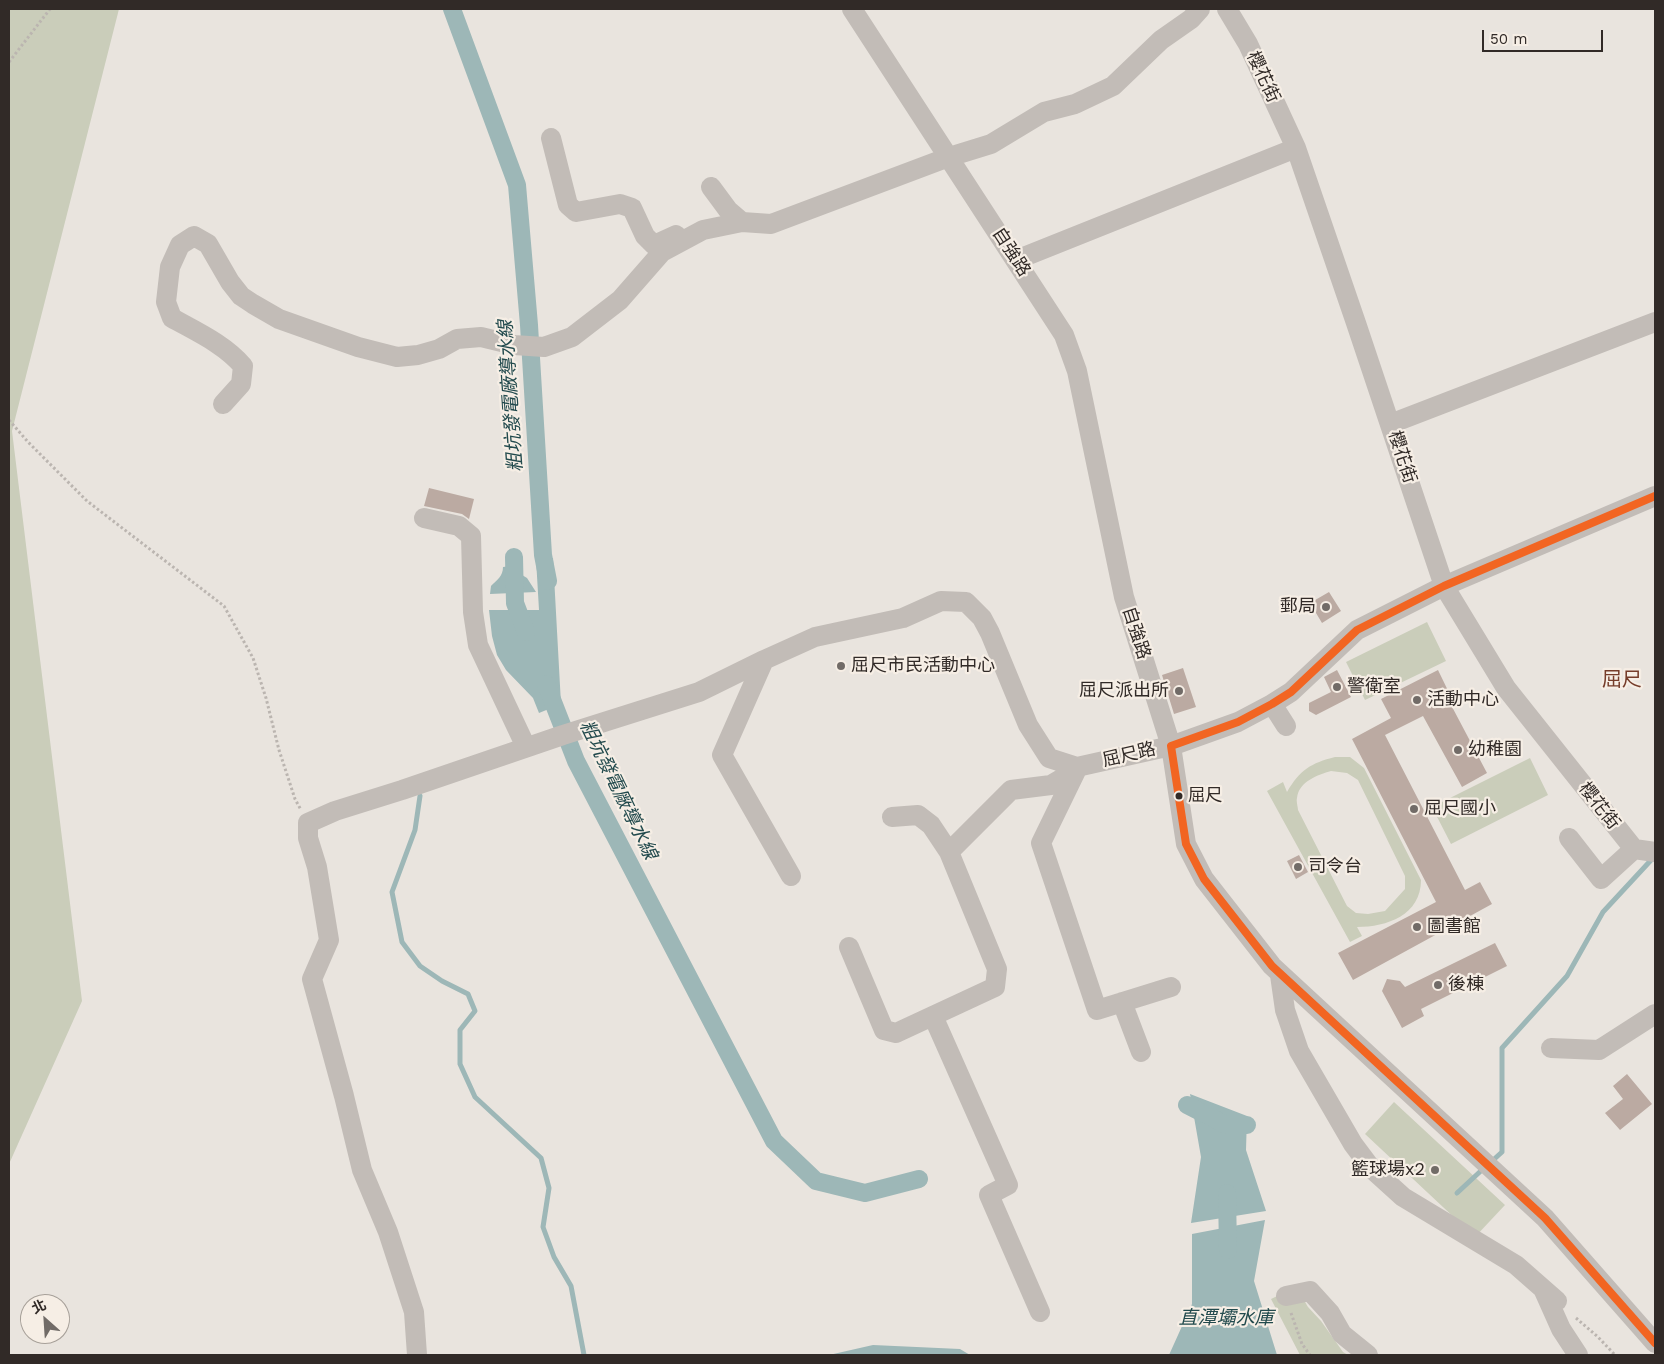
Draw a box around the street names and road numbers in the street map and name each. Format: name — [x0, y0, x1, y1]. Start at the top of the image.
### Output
street label: 櫻花街 — [1242, 48, 1284, 106]
street label: 自強路 — [987, 223, 1035, 281]
street label: 櫻花街 — [1383, 428, 1421, 486]
street label: 自強路 — [1117, 604, 1155, 662]
street label: 屈尺路 — [1100, 738, 1158, 772]
street label: 櫻花街 — [1574, 778, 1624, 834]

